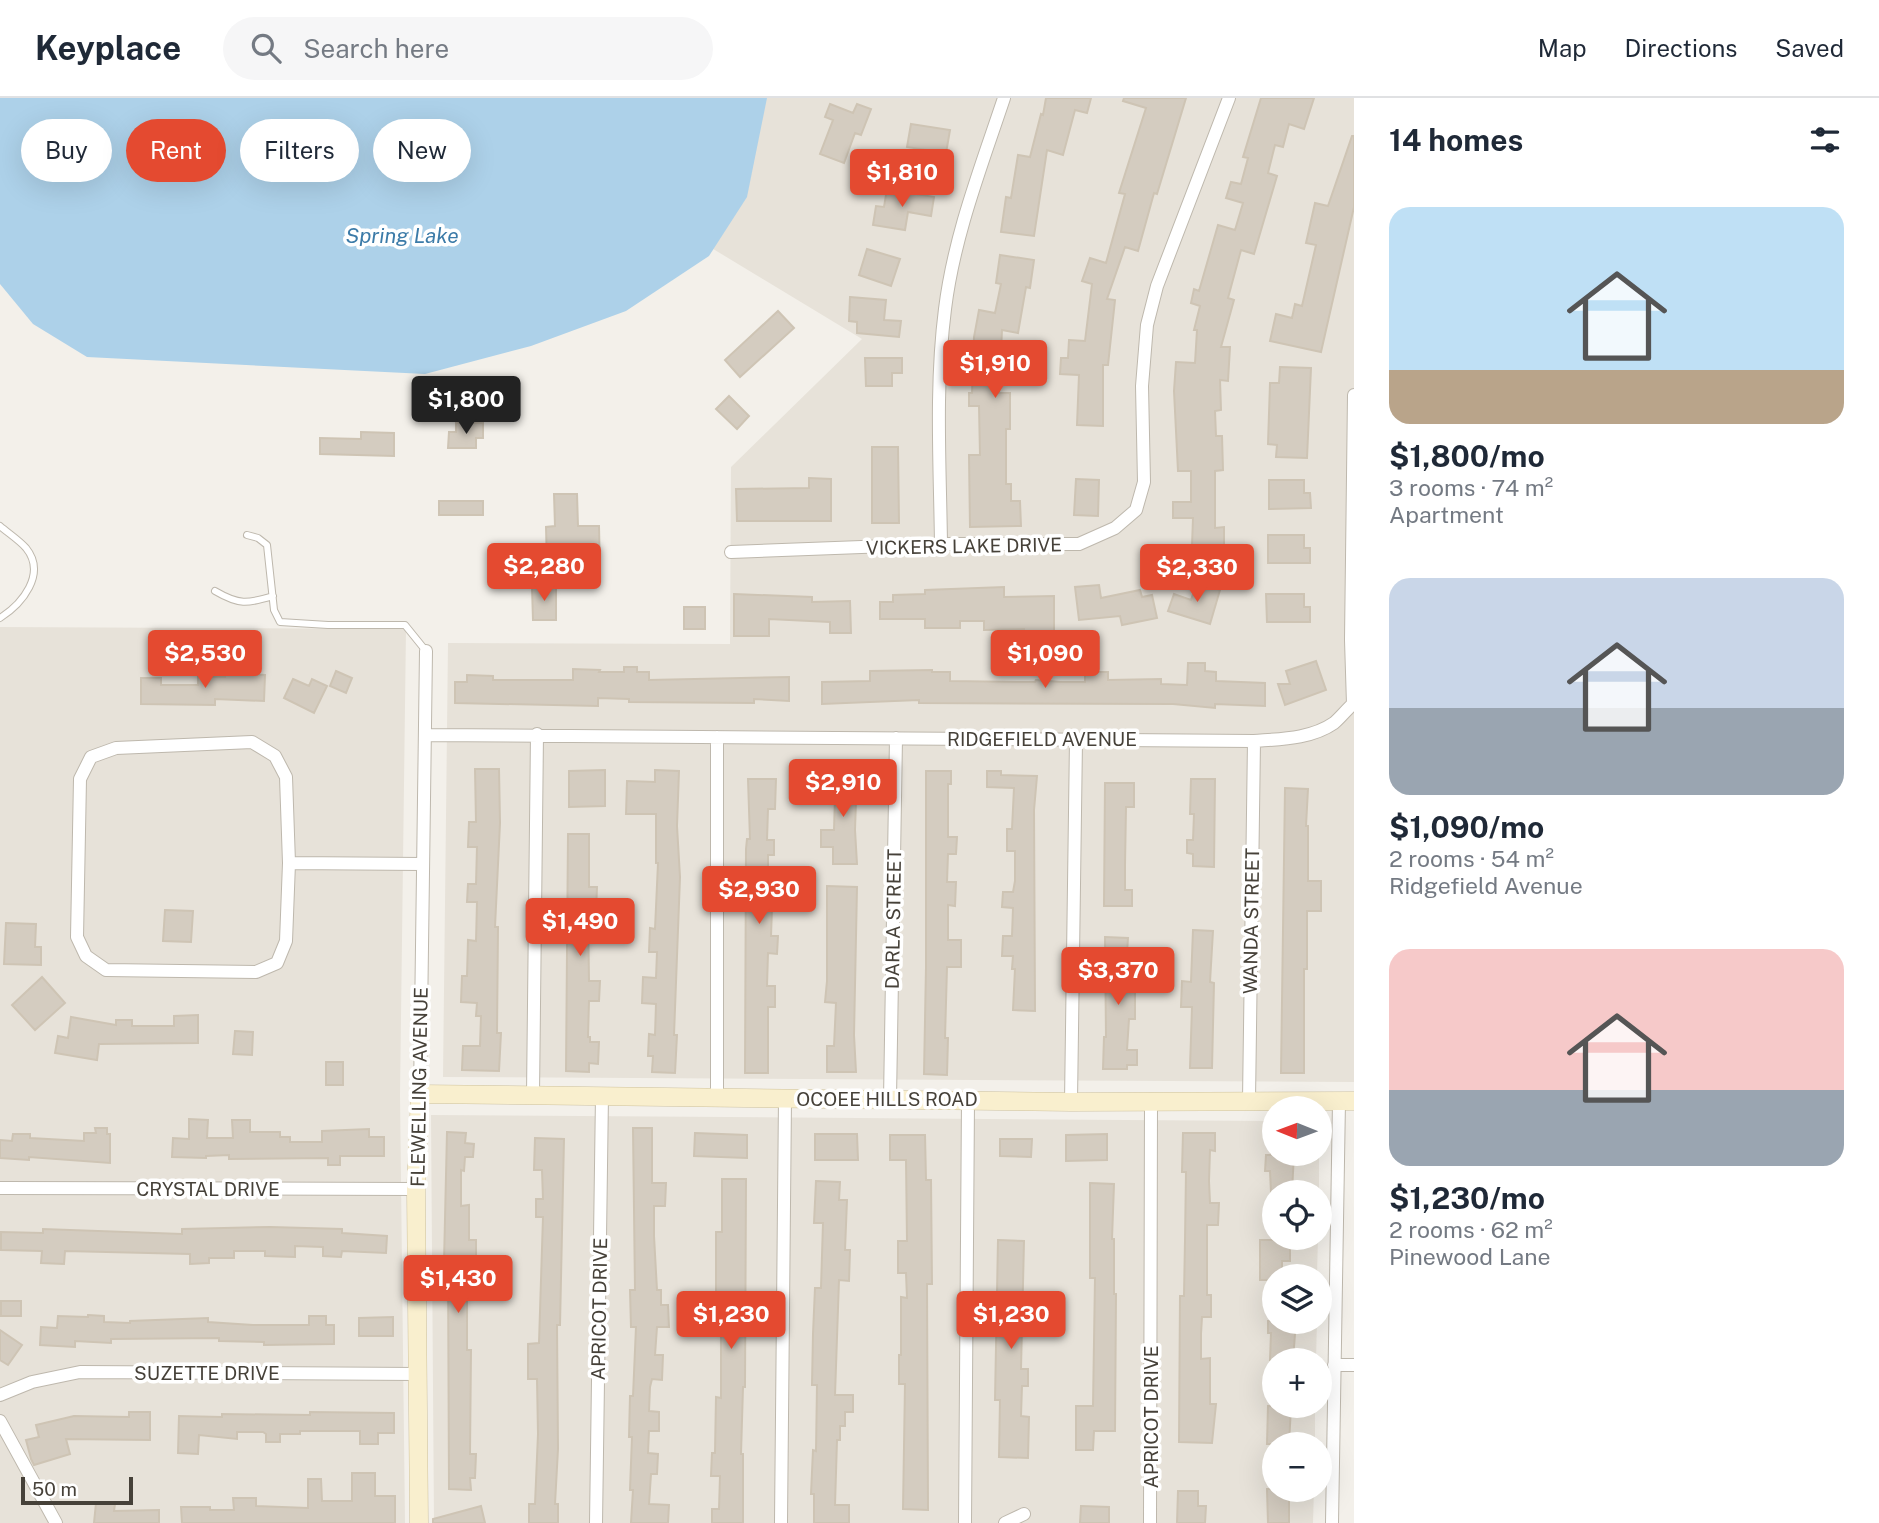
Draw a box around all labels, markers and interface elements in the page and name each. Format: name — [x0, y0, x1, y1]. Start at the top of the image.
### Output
search box — [223, 17, 713, 80]
text: Keyplace — [35, 29, 181, 67]
icon: search — [247, 29, 285, 67]
text: Search here — [303, 33, 449, 64]
text: Map — [1538, 34, 1587, 62]
text: Directions — [1625, 34, 1737, 62]
text: Saved — [1775, 34, 1844, 62]
chip: Buy — [21, 119, 112, 182]
chip: Rent — [126, 119, 226, 182]
chip: Filters — [240, 119, 359, 182]
chip: New — [373, 119, 471, 182]
icon: filters — [1806, 121, 1844, 159]
text: 14 homes — [1389, 122, 1523, 158]
pin: $1,810 — [845, 150, 959, 209]
text: $1,810 — [866, 158, 938, 185]
water label: Spring Lake — [345, 223, 459, 248]
icon: home — [1554, 253, 1680, 379]
pin: $1,910 — [938, 341, 1052, 400]
text: $1,910 — [959, 349, 1031, 376]
pin: $1,800 — [409, 376, 523, 436]
text: $1,800 — [428, 385, 504, 412]
text: $1,800/mo — [1389, 438, 1545, 474]
text: 3 rooms · 74 m² — [1389, 474, 1553, 501]
text: Apartment — [1389, 501, 1504, 528]
street label: VICKERS LAKE DRIVE — [866, 533, 1062, 559]
pin: $2,280 — [487, 544, 601, 603]
pin: $2,330 — [1140, 545, 1254, 604]
text: $2,280 — [503, 552, 585, 579]
text: $2,330 — [1156, 553, 1238, 580]
icon: home — [1554, 624, 1680, 750]
pin: $2,530 — [148, 630, 262, 690]
pin: $1,090 — [988, 630, 1102, 690]
text: $2,530 — [164, 639, 246, 666]
text: $1,090 — [1007, 639, 1083, 666]
street label: RIDGEFIELD AVENUE — [947, 728, 1137, 750]
pin: $2,910 — [786, 760, 900, 819]
text: $2,910 — [805, 768, 881, 795]
text: $1,090/mo — [1389, 809, 1544, 845]
text: 2 rooms · 54 m² — [1389, 845, 1554, 872]
street label: WANDA STREET — [1239, 848, 1263, 994]
street label: DARLA STREET — [881, 849, 905, 989]
pin: $2,930 — [702, 866, 816, 926]
text: Ridgefield Avenue — [1389, 872, 1583, 899]
text: $2,930 — [718, 875, 800, 902]
pin: $1,490 — [523, 898, 637, 958]
text: $1,490 — [542, 907, 618, 934]
pin: $3,370 — [1061, 948, 1175, 1007]
text: $3,370 — [1077, 956, 1159, 983]
street label: FLEWELLING AVENUE — [406, 987, 432, 1187]
icon: home — [1554, 995, 1680, 1121]
street label: OCOEE HILLS ROAD — [796, 1088, 978, 1110]
north arrow — [1262, 1096, 1332, 1166]
map controls — [1262, 1096, 1332, 1502]
street label: CRYSTAL DRIVE — [136, 1178, 280, 1200]
button: locate — [1262, 1180, 1332, 1250]
text: $1,230/mo — [1389, 1180, 1545, 1216]
text: 2 rooms · 62 m² — [1389, 1216, 1553, 1243]
street label: APRICOT DRIVE — [587, 1237, 611, 1381]
text: Pinewood Lane — [1389, 1243, 1551, 1270]
pin: $1,430 — [401, 1256, 515, 1315]
text: $1,430 — [420, 1264, 496, 1291]
button: layers — [1262, 1264, 1332, 1334]
pin: $1,230 — [674, 1292, 788, 1351]
pin: $1,230 — [954, 1292, 1068, 1351]
text: $1,230 — [693, 1300, 769, 1327]
text: $1,230 — [973, 1300, 1049, 1327]
street label: APRICOT DRIVE — [1140, 1346, 1162, 1488]
button: + — [1262, 1348, 1332, 1418]
street label: SUZETTE DRIVE — [134, 1362, 280, 1384]
button: − — [1262, 1432, 1332, 1502]
scale bar — [21, 1474, 133, 1506]
text: 50 m — [32, 1478, 77, 1500]

